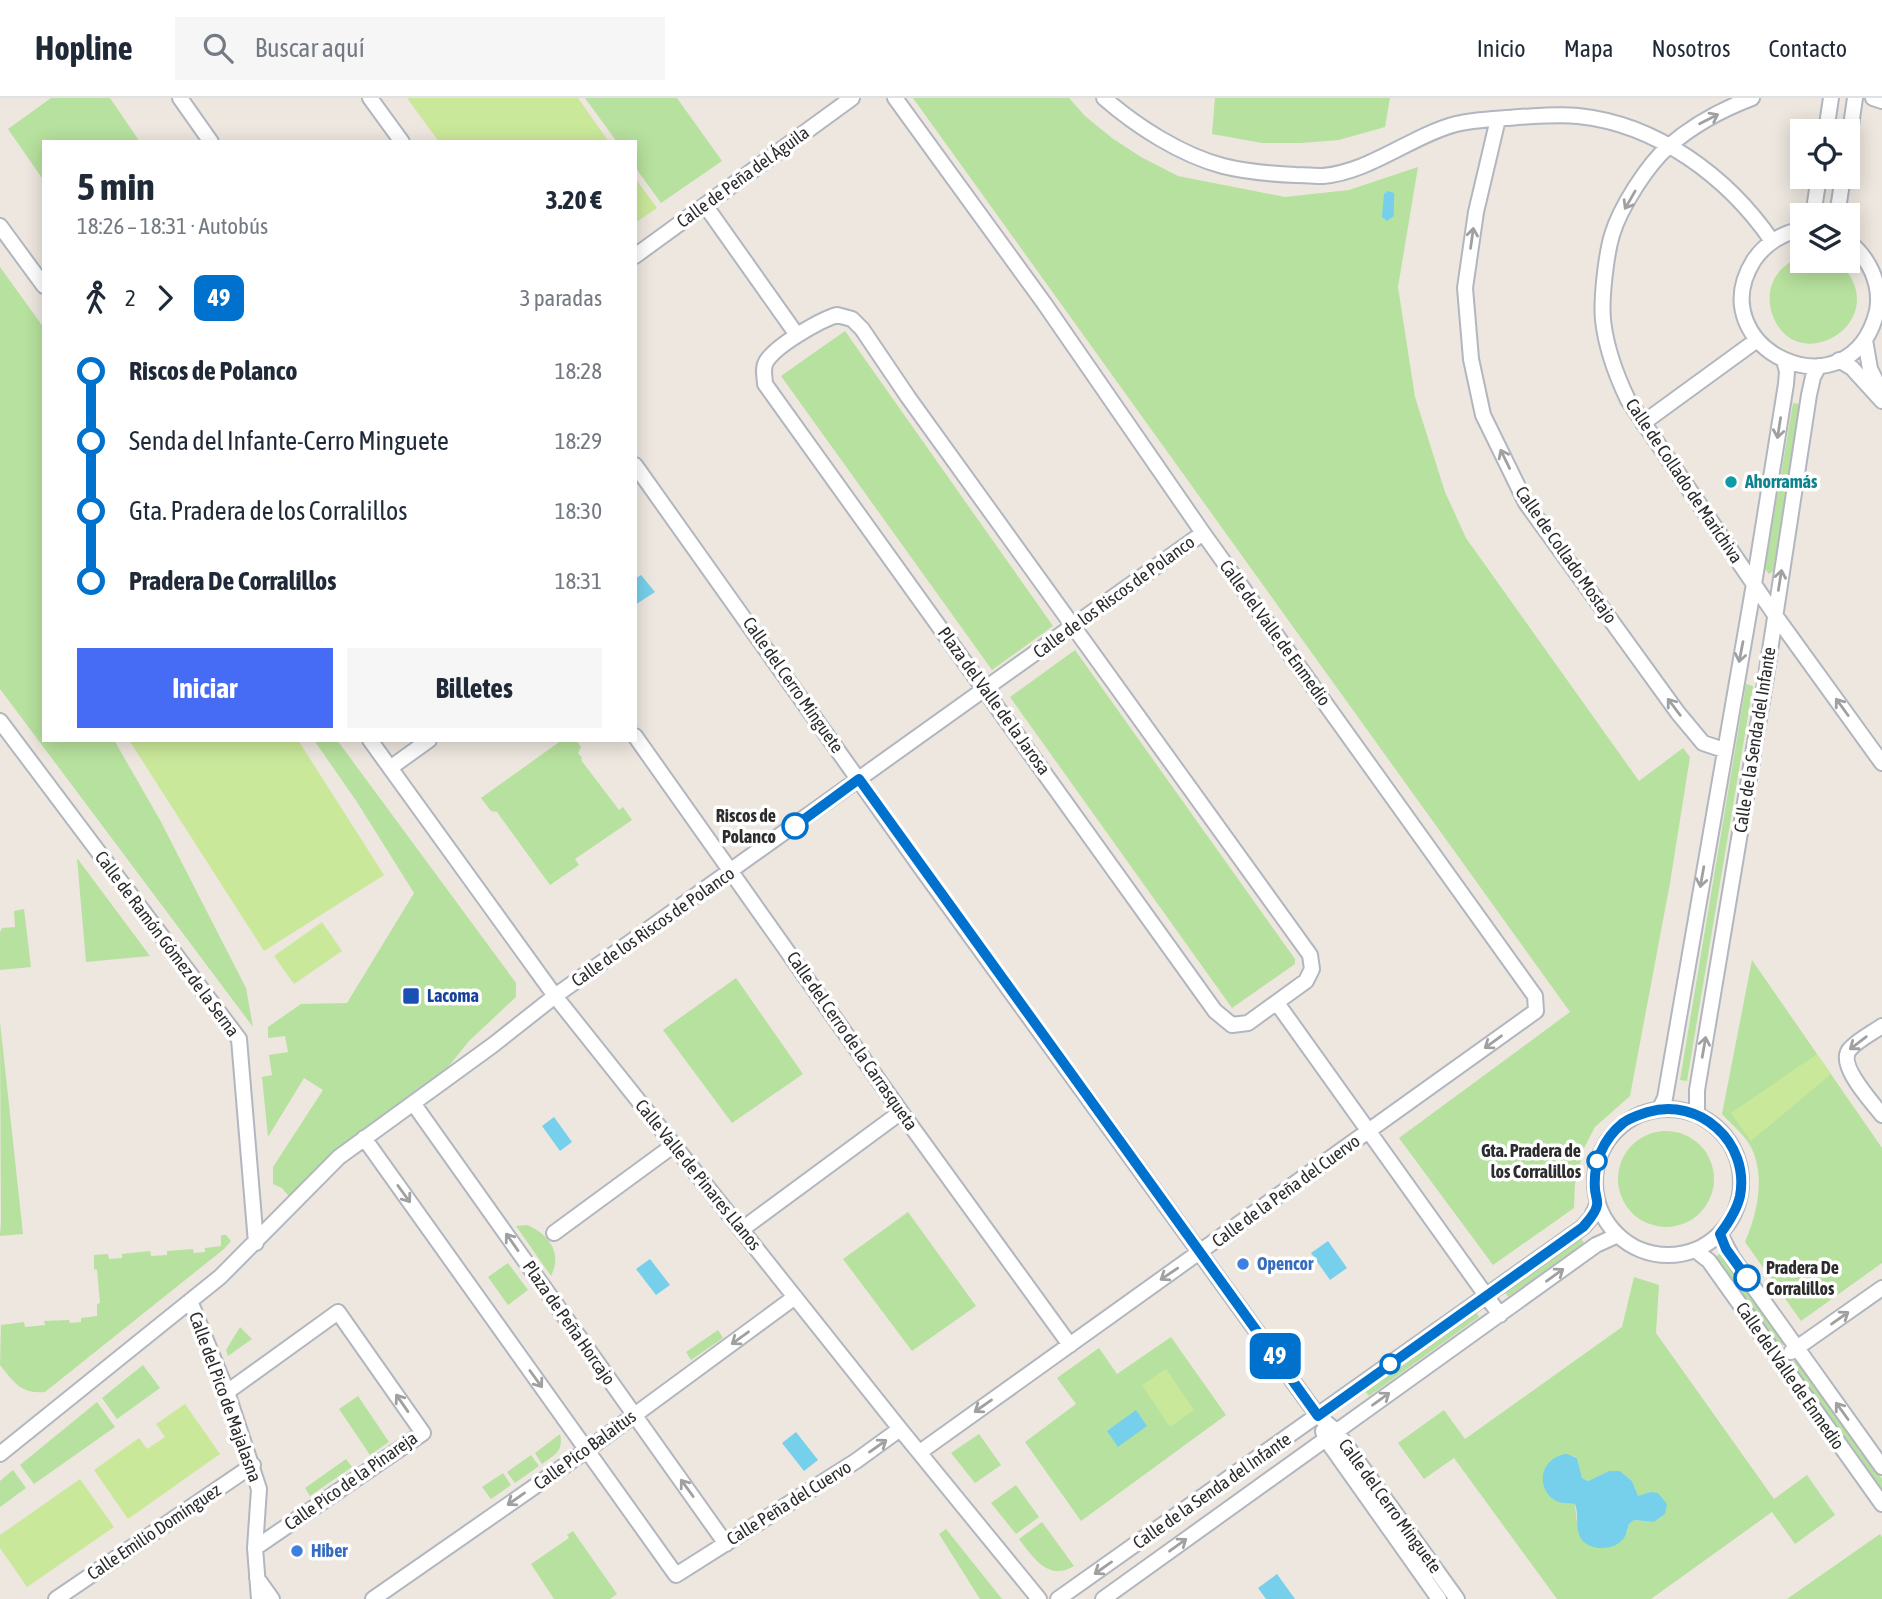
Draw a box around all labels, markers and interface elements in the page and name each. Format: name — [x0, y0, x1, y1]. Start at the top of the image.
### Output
search box — [175, 17, 665, 80]
text: Hopline — [35, 29, 133, 67]
icon: search — [199, 29, 237, 67]
text: Buscar aquí — [255, 33, 365, 63]
text: Inicio — [1477, 35, 1526, 62]
text: Mapa — [1564, 35, 1613, 62]
text: Nosotros — [1651, 35, 1730, 62]
text: Contacto — [1768, 35, 1847, 62]
one-way arrow — [1698, 112, 1719, 126]
map controls — [1790, 119, 1860, 273]
button: locate — [1790, 119, 1860, 189]
street label: Calle de Peña del Águila — [672, 122, 813, 232]
text: 5 min — [77, 165, 155, 208]
text: 3.20 € — [545, 185, 602, 215]
one-way arrow — [1622, 190, 1636, 210]
button: layers — [1790, 203, 1860, 273]
text: 18:26 – 18:31 · Autobús — [77, 213, 268, 239]
one-way arrow — [1466, 228, 1479, 250]
icon: walk — [77, 279, 115, 317]
icon: forward — [146, 279, 184, 317]
text: 49 — [208, 284, 230, 311]
text: 2 — [125, 285, 136, 311]
text: 3 paradas — [520, 285, 602, 311]
text: Riscos de Polanco — [129, 356, 298, 386]
text: 18:28 — [555, 358, 602, 384]
street label: Calle de Collado de Marichiva — [1622, 395, 1747, 567]
one-way arrow — [1772, 416, 1785, 439]
text: Senda del Infante-Cerro Minguete — [129, 426, 449, 456]
text: 18:29 — [555, 428, 602, 454]
one-way arrow — [1497, 449, 1511, 470]
place label: Ahorramás — [1744, 471, 1818, 492]
marker: Ahorramás — [1723, 474, 1739, 490]
street label: Calle de Collado Mostajo — [1511, 482, 1622, 627]
text: Gta. Pradera de los Corralillos — [129, 496, 407, 526]
text: 18:30 — [555, 498, 602, 524]
street label: Calle de los Riscos de Polanco — [1029, 531, 1198, 662]
street label: Calle del Valle de Enmedio — [1216, 556, 1335, 710]
text: Pradera De Corralillos — [129, 566, 336, 596]
text: 18:31 — [555, 568, 602, 594]
one-way arrow — [1774, 570, 1787, 592]
street label: Calle del Cerro Minguete — [739, 613, 848, 757]
street label: Plaza del Valle de la Jarosa — [934, 623, 1055, 779]
one-way arrow — [1734, 641, 1747, 663]
street label: Calle de la Senda del Infante — [1729, 646, 1780, 834]
button: Iniciar — [77, 648, 333, 728]
button: Billetes — [347, 648, 602, 728]
one-way arrow — [1666, 698, 1681, 717]
one-way arrow — [1835, 698, 1849, 717]
place label: Riscos de Polanco — [716, 805, 776, 847]
marker: Riscos de Polanco — [782, 813, 808, 839]
street label: Calle de Ramón Gómez de la Serna — [91, 847, 244, 1041]
street label: Calle de los Riscos de Polanco — [567, 862, 738, 991]
one-way arrow — [1695, 865, 1708, 888]
street label: Calle del Cerro de la Carrasqueta — [783, 947, 922, 1134]
place label: Lacoma — [427, 985, 479, 1006]
marker: Lacoma — [401, 986, 421, 1006]
one-way arrow — [1484, 1035, 1503, 1049]
one-way arrow — [1698, 1036, 1711, 1059]
one-way arrow — [1849, 1036, 1867, 1051]
street label: Calle Valle de Pinares Llanos — [631, 1095, 766, 1254]
street label: Calle de la Peña del Cuervo — [1208, 1130, 1364, 1251]
place label: Gta. Pradera de los Corralillos — [1481, 1140, 1582, 1182]
marker: Gta. Pradera de los Corralillos — [1587, 1151, 1607, 1171]
one-way arrow — [397, 1184, 411, 1203]
one-way arrow — [505, 1233, 520, 1252]
place label: Opencor — [1257, 1253, 1314, 1274]
marker: Opencor — [1235, 1256, 1251, 1272]
street label: Plaza de Peña Horcajo — [519, 1257, 620, 1389]
place label: Pradera De Corralillos — [1766, 1257, 1839, 1299]
marker: Pradera De Corralillos — [1734, 1265, 1760, 1291]
one-way arrow — [1160, 1267, 1179, 1281]
one-way arrow — [1545, 1268, 1564, 1282]
street label: Calle del Valle de Enmedio — [1732, 1298, 1849, 1453]
street label: Calle del Pico de Majalasna — [185, 1309, 266, 1485]
one-way arrow — [1830, 1311, 1849, 1326]
one-way arrow — [731, 1330, 750, 1345]
line badge: 49 — [1244, 1333, 1306, 1379]
text: 49 — [1264, 1342, 1286, 1369]
unlabelled marker — [1380, 1354, 1400, 1374]
one-way arrow — [529, 1369, 544, 1388]
one-way arrow — [1371, 1392, 1390, 1406]
one-way arrow — [395, 1394, 409, 1414]
one-way arrow — [974, 1399, 993, 1413]
one-way arrow — [1835, 1402, 1849, 1421]
street label: Calle Pico Balaitus — [530, 1406, 640, 1494]
street label: Calle Pico de la Pinareja — [280, 1427, 421, 1534]
street label: Calle de la Senda del Infante — [1129, 1428, 1295, 1553]
street label: Calle del Cerro Minguete — [1335, 1434, 1446, 1577]
one-way arrow — [868, 1439, 887, 1453]
street label: Calle Peña del Cuervo — [723, 1456, 855, 1549]
street label: Calle Emilio Domínguez — [83, 1479, 225, 1584]
one-way arrow — [679, 1479, 694, 1498]
one-way arrow — [507, 1492, 526, 1506]
one-way arrow — [1169, 1538, 1188, 1553]
place label: Hiber — [311, 1540, 348, 1561]
marker: Hiber — [289, 1543, 305, 1559]
one-way arrow — [1094, 1561, 1113, 1575]

